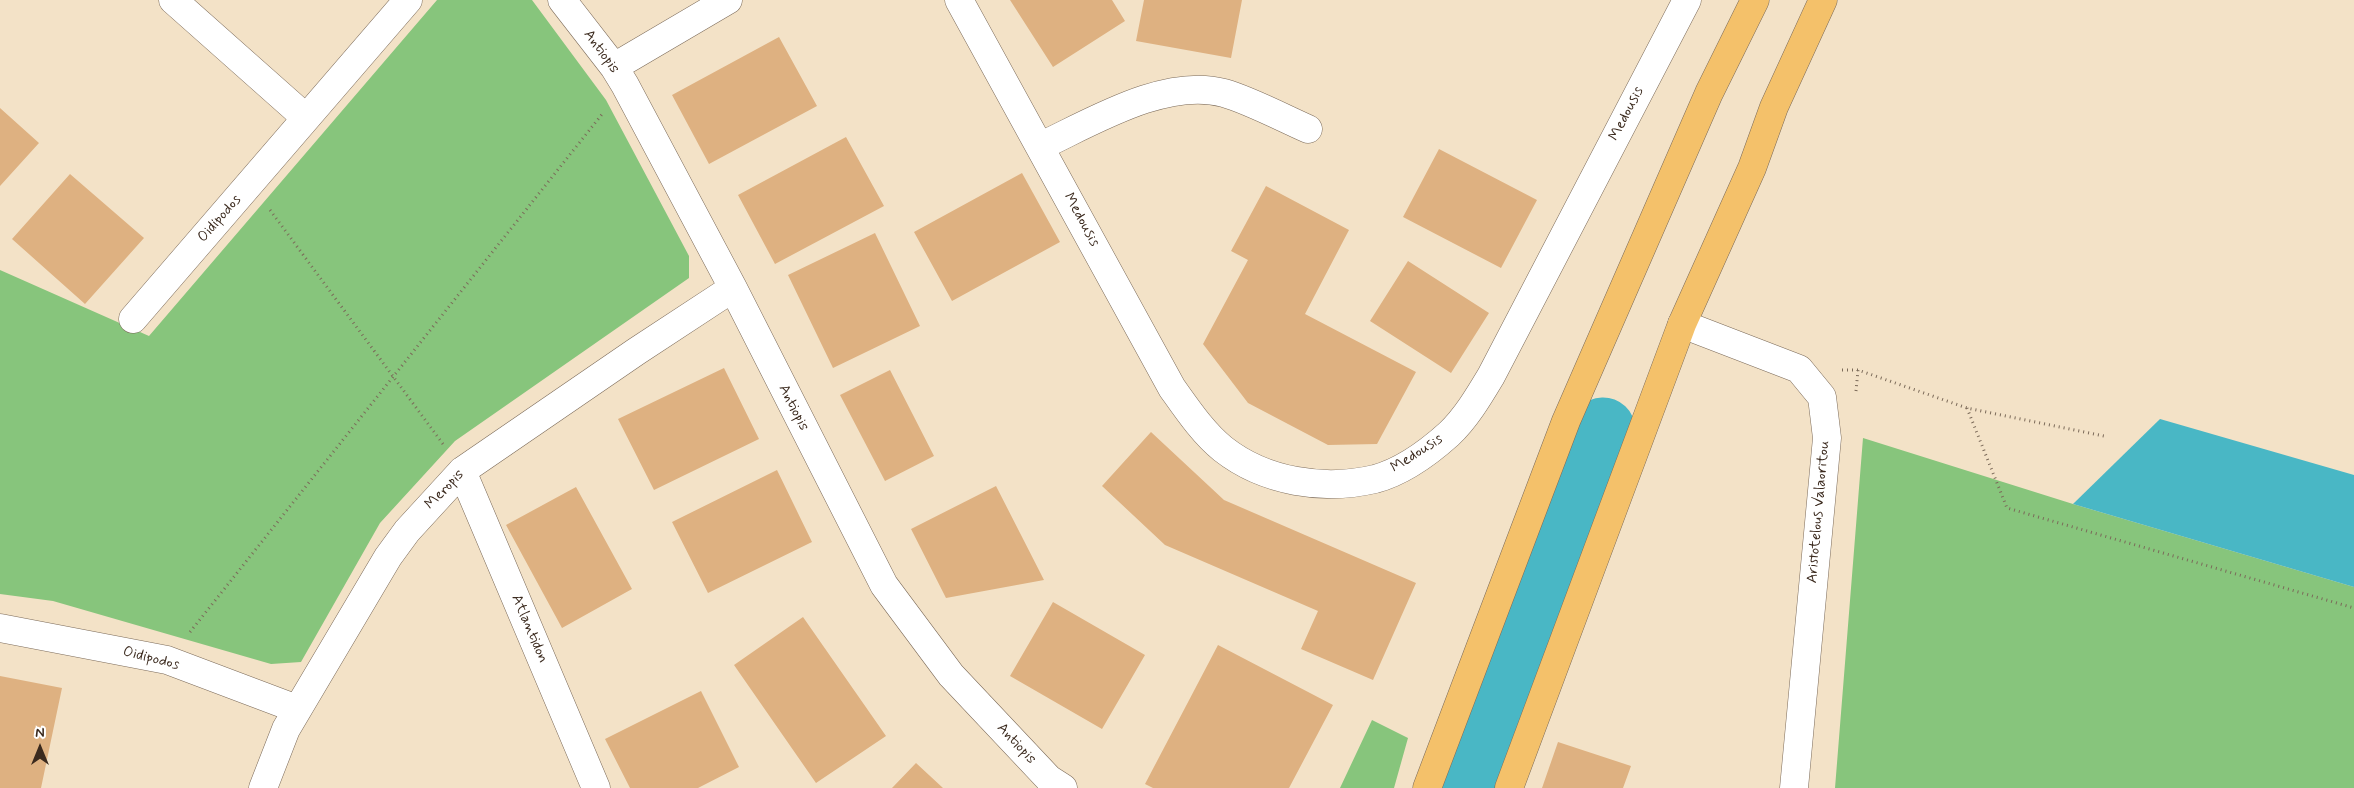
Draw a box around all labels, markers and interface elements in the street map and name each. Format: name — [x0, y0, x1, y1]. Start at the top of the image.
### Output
street label: Antiopis — [579, 27, 623, 77]
street label: Medousis — [1606, 84, 1648, 144]
street label: Medousis — [1059, 190, 1103, 250]
street label: Oidipodos — [194, 191, 246, 247]
street label: Antiopis — [774, 382, 812, 434]
street label: Medousis — [1388, 430, 1446, 478]
street label: Aristotelous Valaoritou — [1804, 440, 1834, 584]
street label: Meropis — [422, 466, 468, 514]
street label: Atlantidon — [507, 592, 551, 666]
street label: Oidipodos — [121, 643, 181, 675]
street label: Antiopis — [992, 720, 1040, 768]
north arrow — [15, 723, 65, 773]
text: N — [35, 724, 45, 742]

